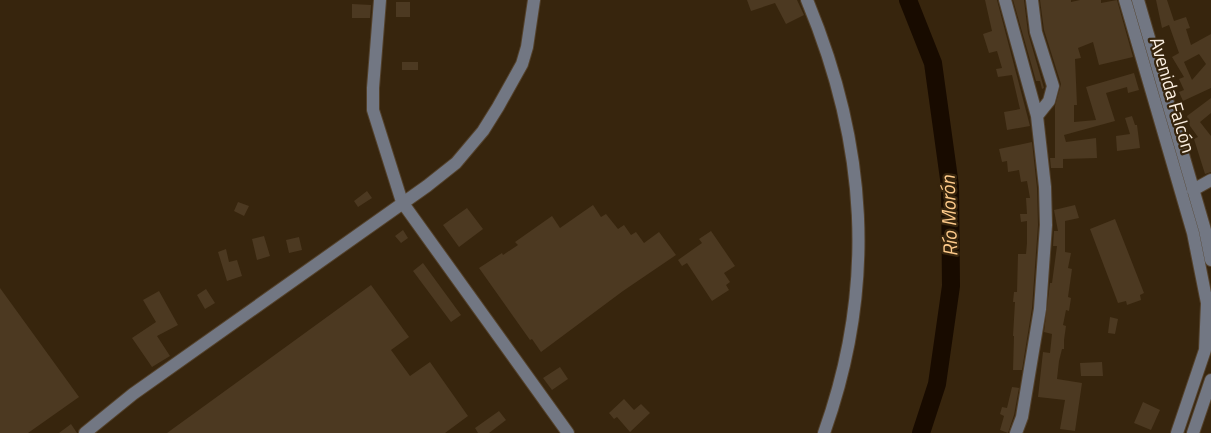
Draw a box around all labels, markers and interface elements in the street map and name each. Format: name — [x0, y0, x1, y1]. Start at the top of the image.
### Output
street label: Avenida Falcón — [1143, 34, 1204, 156]
water label: Río Morón — [932, 174, 965, 257]

